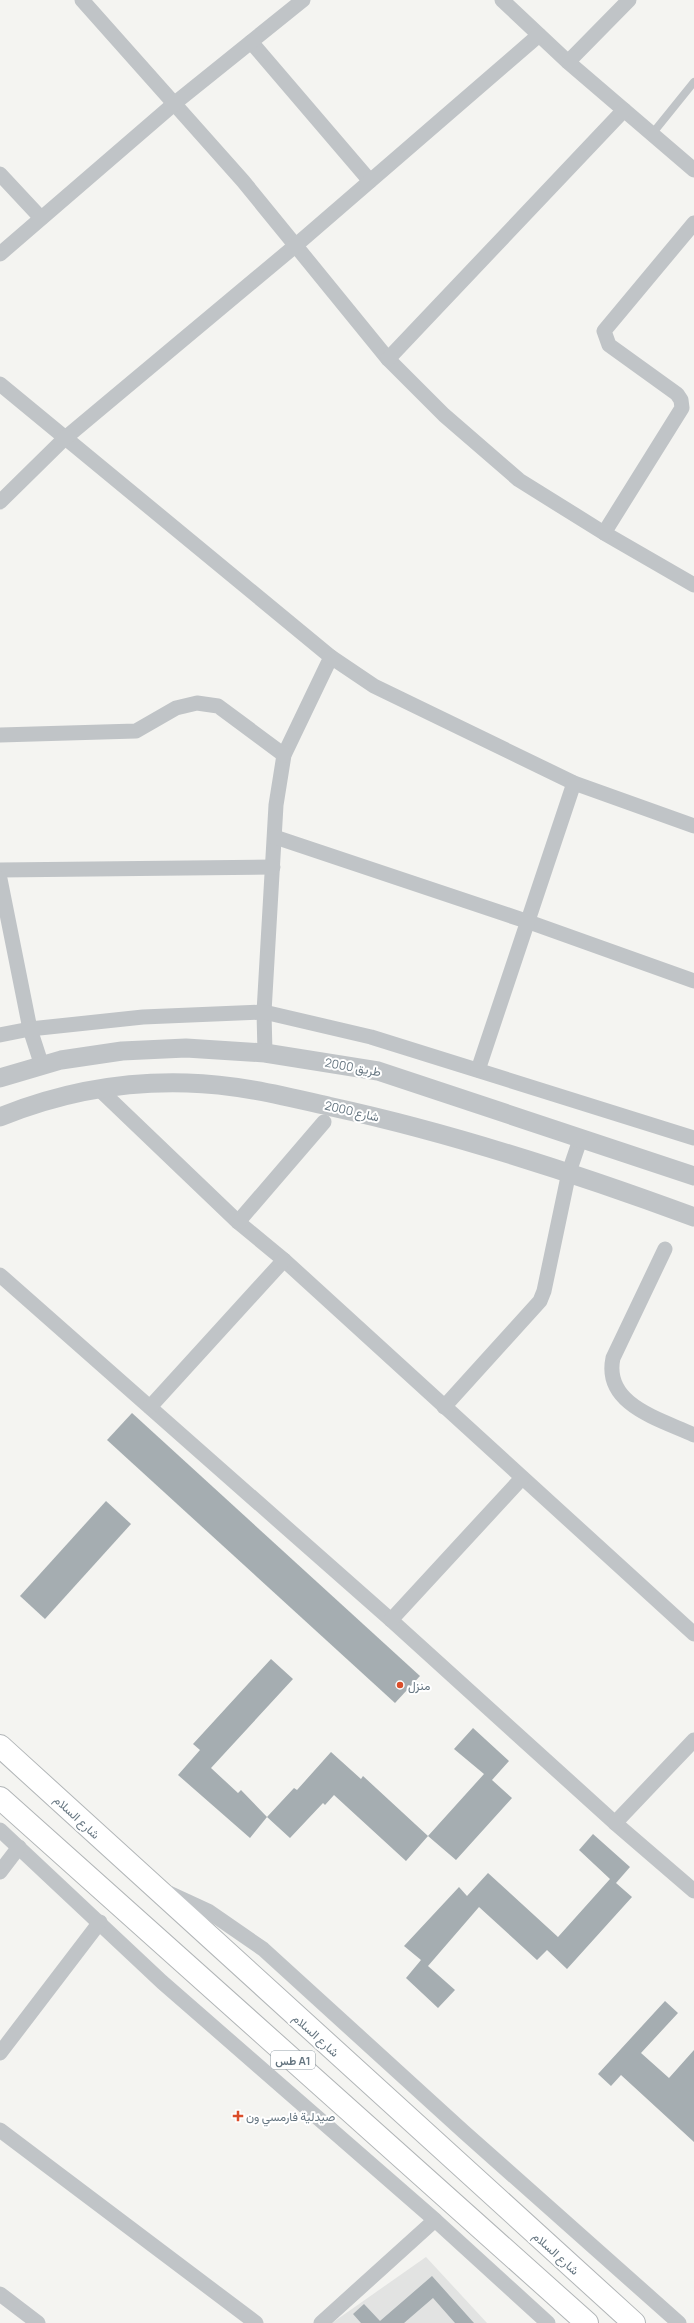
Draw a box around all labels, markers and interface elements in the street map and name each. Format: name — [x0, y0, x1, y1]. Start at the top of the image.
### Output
street label: طريق 2000 — [324, 1054, 383, 1080]
street label: شارع 2000 — [323, 1096, 381, 1126]
place label: منزل — [408, 1677, 430, 1694]
marker: منزل — [395, 1680, 405, 1690]
street label: شارع السلام — [50, 1791, 104, 1843]
street label: شارع السلام — [288, 2010, 343, 2061]
road number: طس A1 — [271, 2051, 315, 2069]
place label: صيدلية فارمسي ون — [246, 2108, 335, 2127]
marker: صيدلية فارمسي ون — [233, 2111, 243, 2121]
street label: شارع السلام — [528, 2228, 583, 2279]

